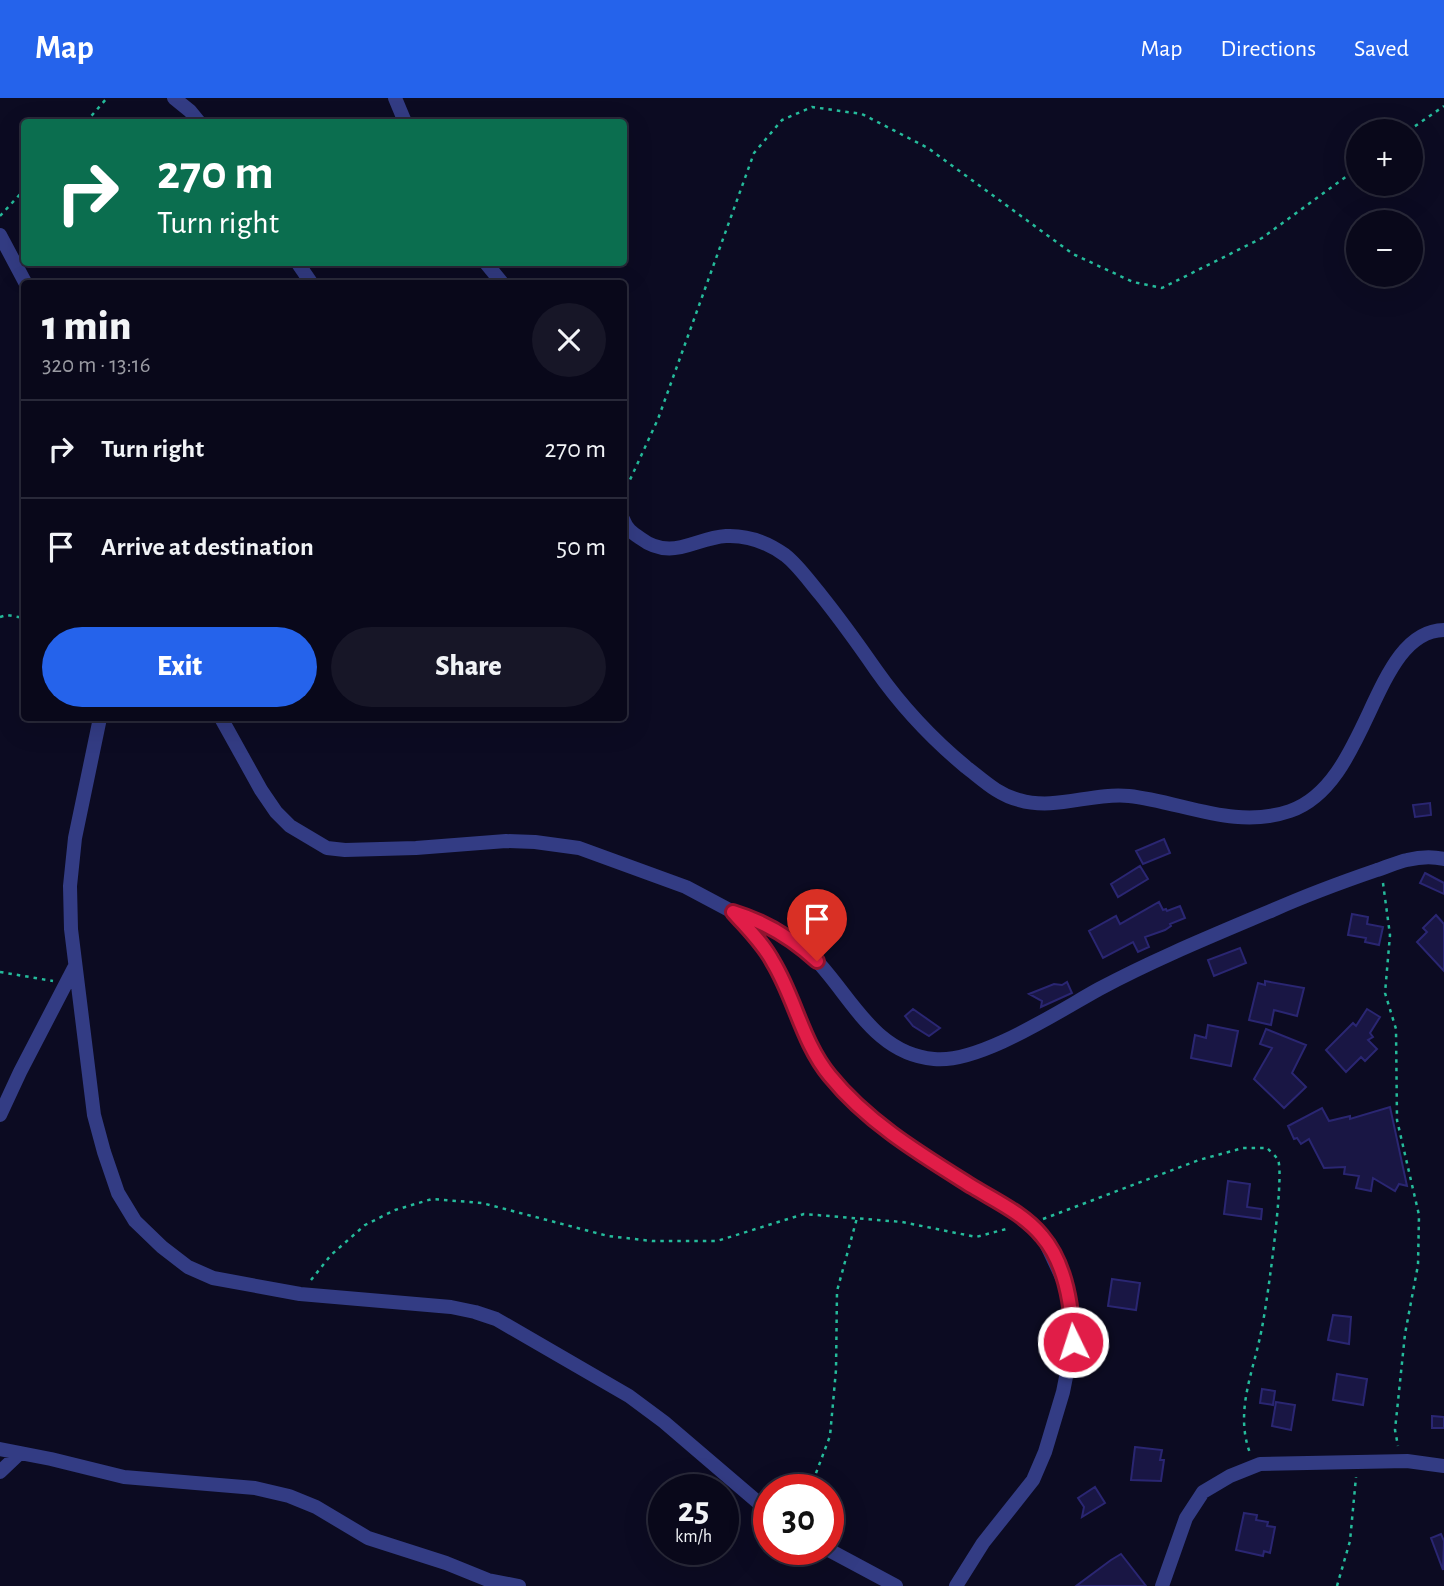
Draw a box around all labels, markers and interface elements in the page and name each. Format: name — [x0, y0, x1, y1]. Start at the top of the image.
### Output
text: Map — [35, 32, 94, 65]
text: Map — [1140, 37, 1182, 61]
text: Directions — [1220, 37, 1316, 61]
text: Saved — [1354, 37, 1409, 61]
map controls — [1346, 119, 1423, 287]
button: + — [1346, 119, 1423, 196]
icon: right — [42, 147, 133, 238]
text: 270 m — [157, 149, 274, 198]
text: Turn right — [157, 207, 279, 239]
button: − — [1346, 210, 1423, 287]
button: close — [532, 303, 606, 377]
text: 1 min — [42, 305, 131, 347]
text: 320 m · 13:16 — [42, 354, 151, 377]
icon: right — [42, 430, 80, 468]
text: Turn right — [101, 436, 204, 462]
text: 270 m — [545, 436, 606, 462]
icon: arrive — [42, 528, 80, 566]
text: Arrive at destination — [101, 534, 314, 560]
text: 50 m — [556, 534, 606, 560]
button: Exit — [42, 627, 317, 707]
button: Share — [331, 627, 606, 707]
pin — [787, 889, 847, 961]
icon: arrive — [798, 900, 836, 938]
position arrow — [1036, 1305, 1110, 1379]
speed limit sign: 30 — [753, 1474, 844, 1565]
text: 25 — [678, 1493, 709, 1528]
text: km/h — [675, 1528, 712, 1546]

